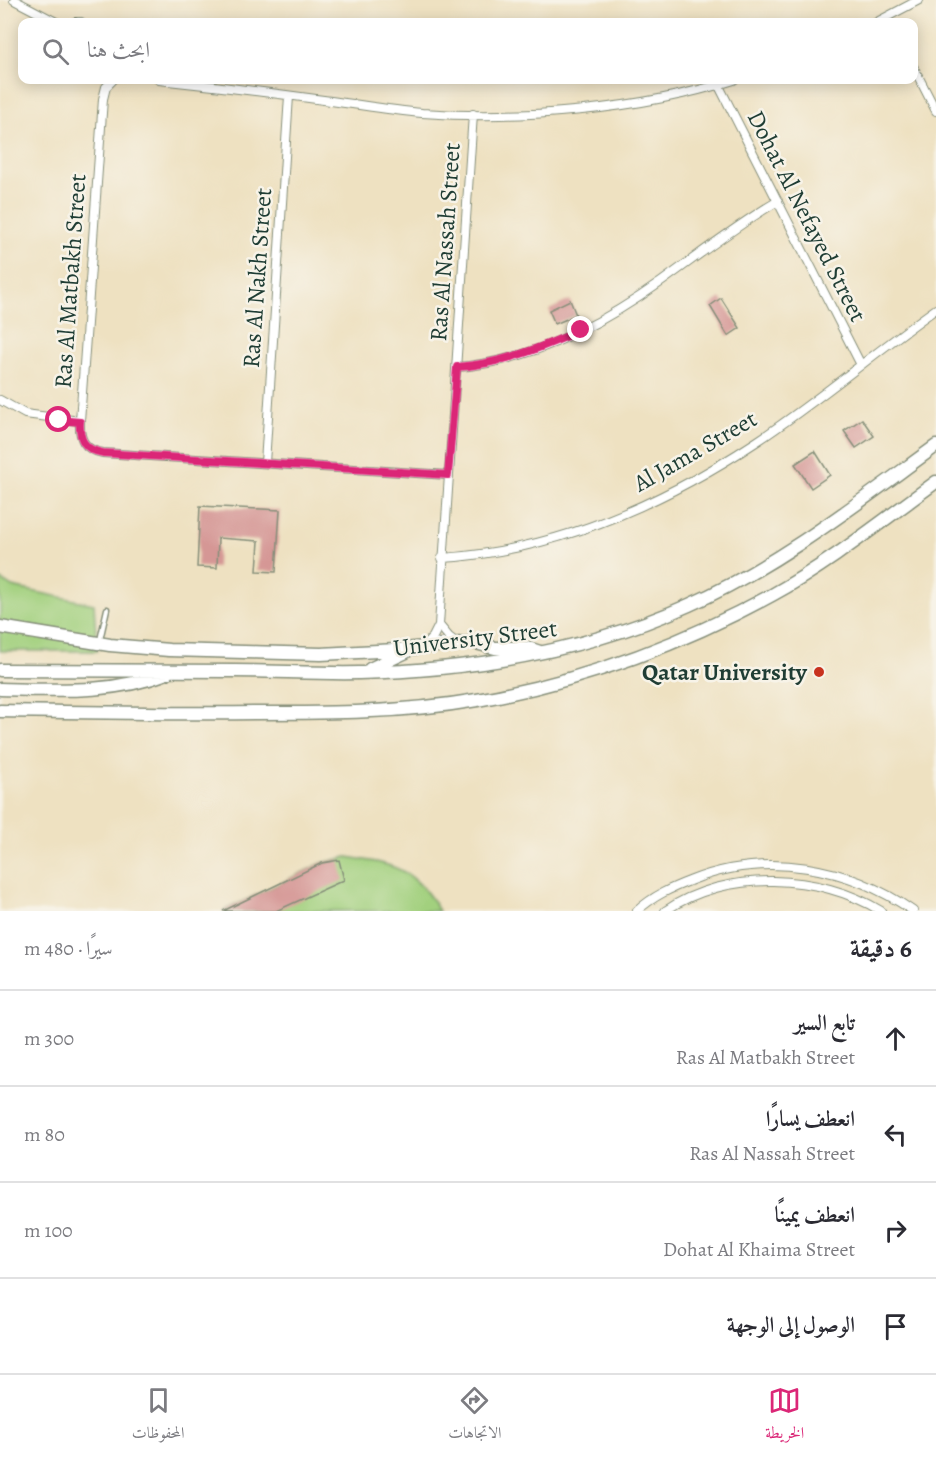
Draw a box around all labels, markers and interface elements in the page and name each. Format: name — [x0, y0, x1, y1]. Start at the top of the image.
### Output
search box — [18, 18, 918, 84]
icon: search — [39, 35, 72, 68]
text: ابحث هنا — [87, 35, 150, 65]
street label: Dohat Al Nefayed Street — [740, 105, 874, 327]
street label: Ras Al Nassah Street — [422, 142, 468, 342]
street label: Ras Al Matbakh Street — [47, 173, 93, 389]
street label: Ras Al Nakh Street — [235, 187, 279, 369]
route end — [567, 316, 593, 342]
street label: Al Jama Street — [627, 403, 763, 500]
route start — [45, 406, 71, 432]
street label: University Street — [391, 612, 559, 664]
place label: Qatar University — [642, 656, 808, 688]
marker: Qatar University — [812, 665, 826, 679]
text: 6 دقيقة — [850, 931, 912, 966]
text: سيرًا · 480 m — [24, 935, 113, 962]
text: تابع السير — [794, 1008, 855, 1038]
icon: ahead — [879, 1022, 912, 1055]
text: 300 m — [24, 1025, 74, 1052]
text: Ras Al Matbakh Street — [676, 1044, 855, 1071]
text: انعطف يسارًا — [766, 1104, 855, 1134]
icon: left — [879, 1118, 912, 1151]
text: 80 m — [24, 1121, 65, 1148]
text: Ras Al Nassah Street — [689, 1140, 855, 1167]
text: انعطف يمينًا — [775, 1200, 855, 1230]
icon: right — [879, 1214, 912, 1247]
text: 100 m — [24, 1217, 73, 1244]
text: Dohat Al Khaima Street — [663, 1236, 855, 1263]
text: الوصول إلى الوجهة — [727, 1310, 855, 1340]
icon: arrive — [879, 1310, 912, 1343]
tab: المحفوظات — [132, 1384, 185, 1448]
tab: الاتجاهات — [448, 1384, 502, 1448]
tab: الخريطة — [765, 1384, 804, 1448]

